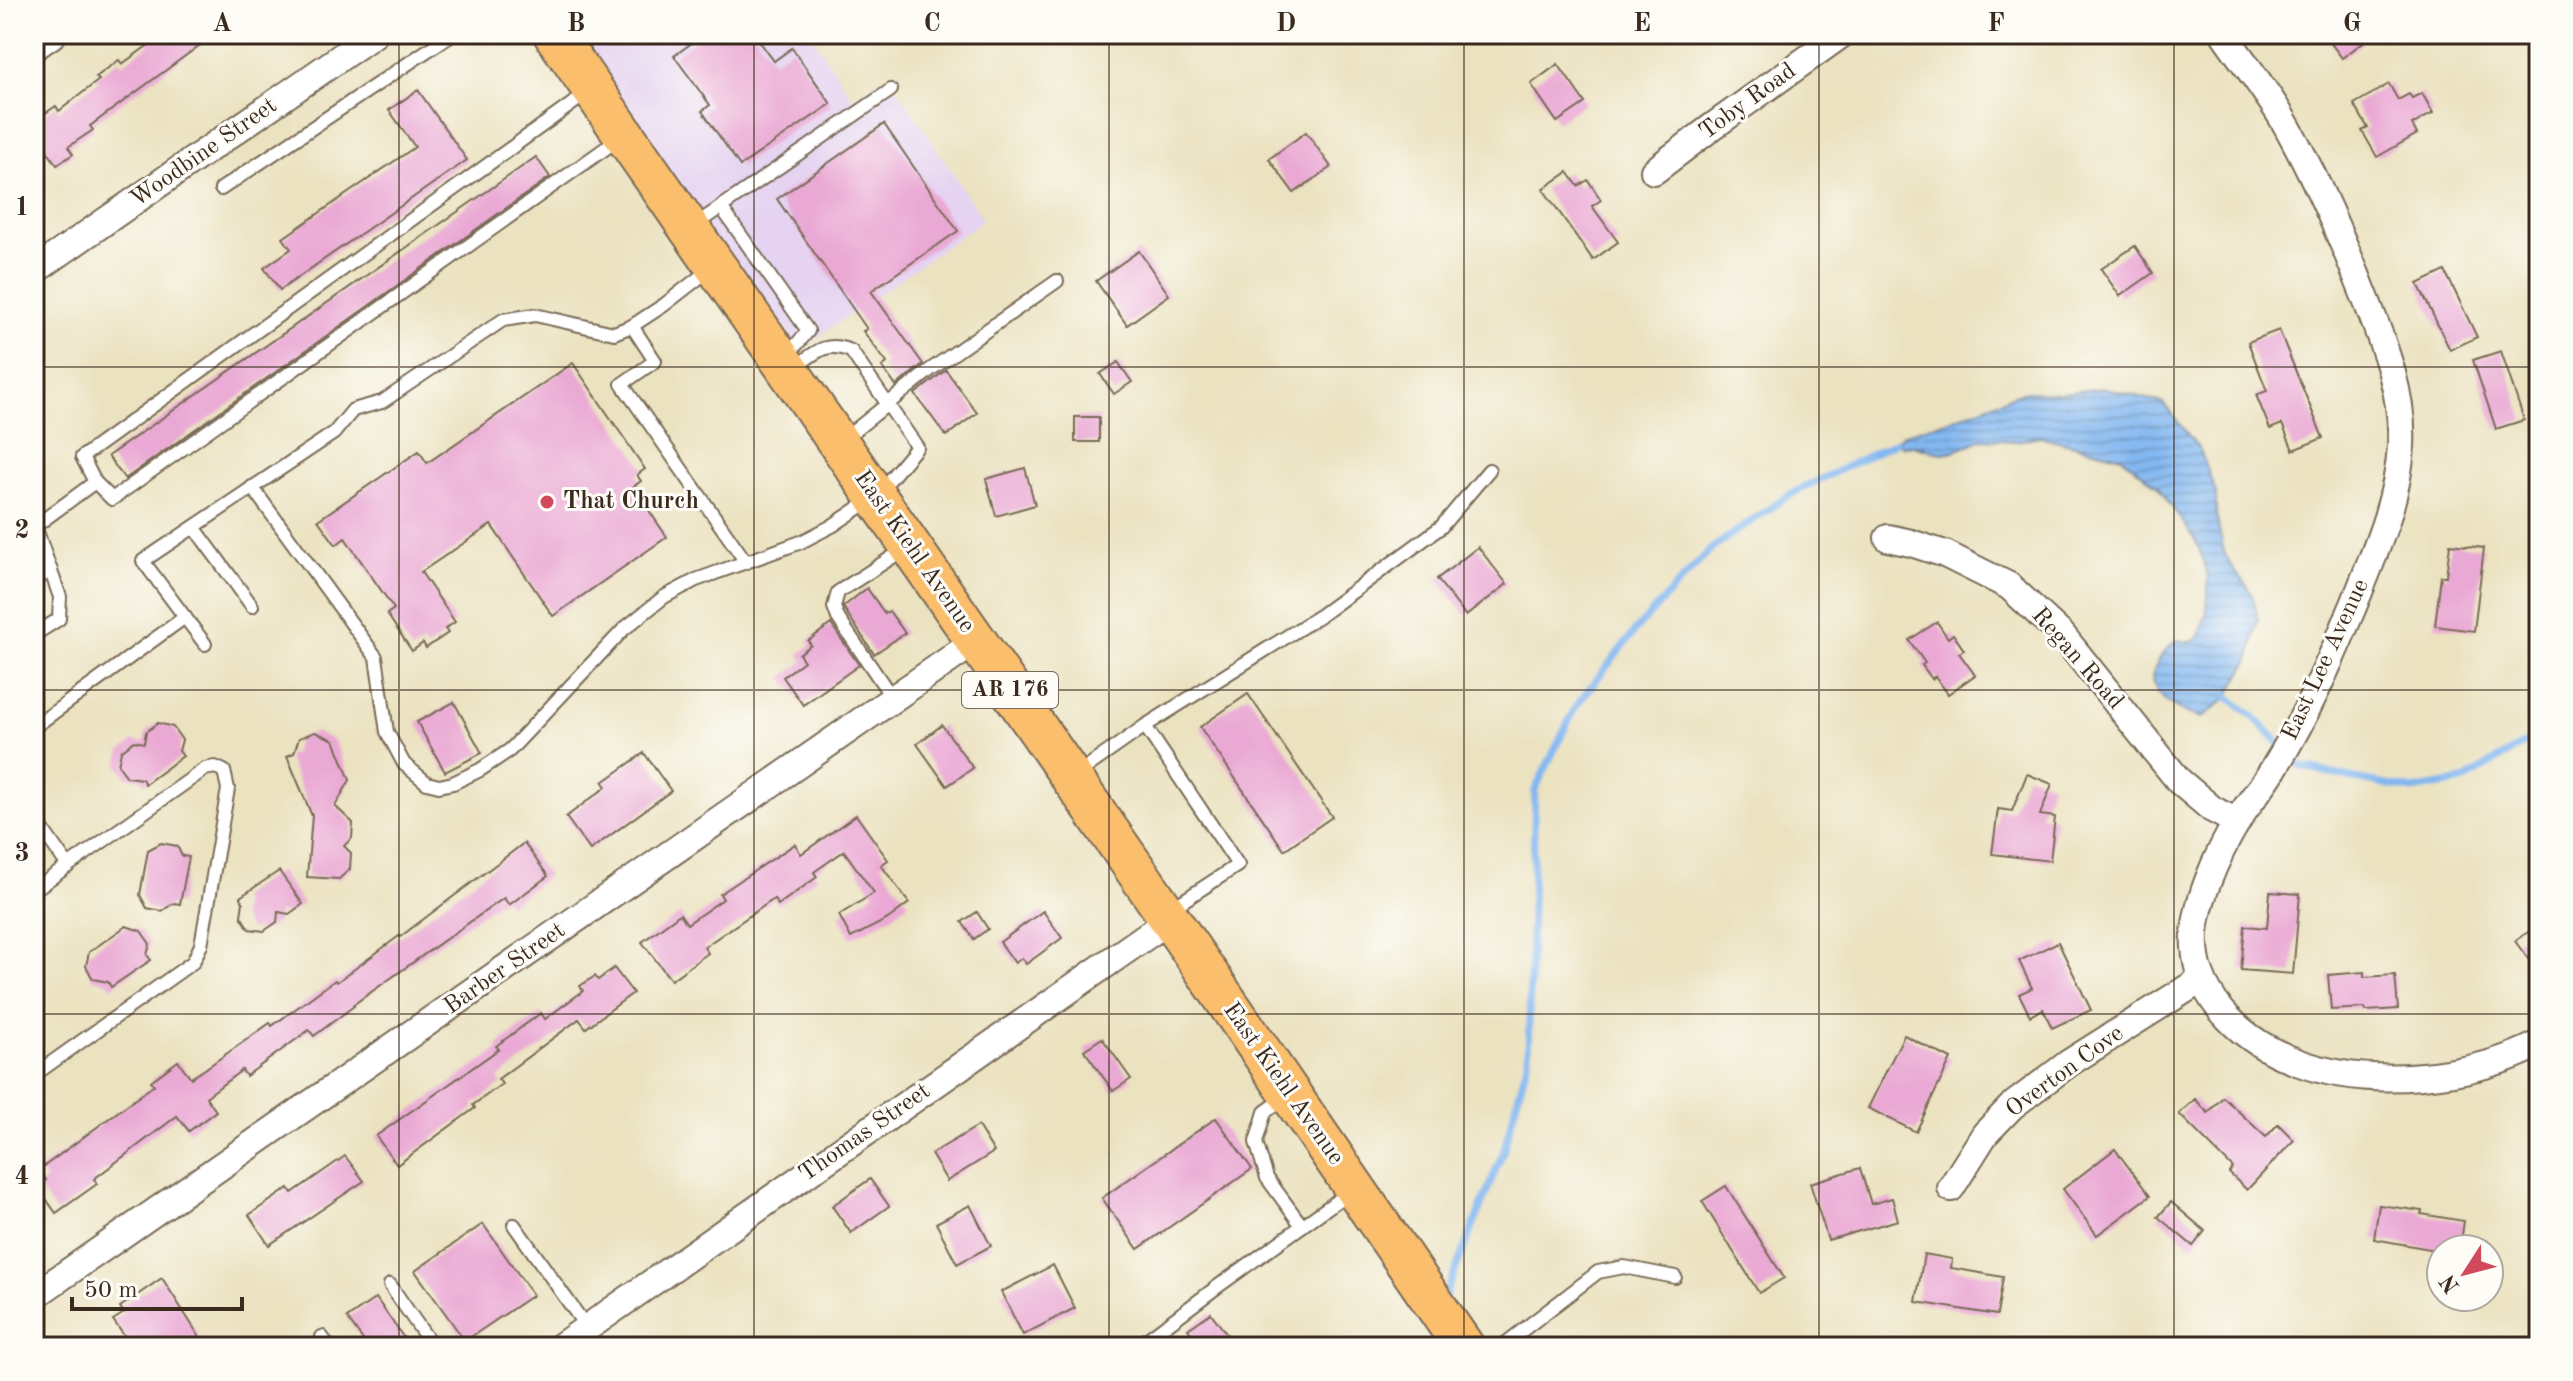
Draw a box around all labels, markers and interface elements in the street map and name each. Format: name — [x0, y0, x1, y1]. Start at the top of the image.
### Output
text: A — [212, 11, 232, 37]
text: B — [567, 11, 585, 37]
text: C — [923, 11, 941, 37]
text: D — [1276, 11, 1296, 37]
text: E — [1633, 11, 1651, 37]
text: F — [1987, 11, 2005, 37]
text: G — [2343, 11, 2361, 37]
street label: Toby Road — [1695, 59, 1801, 145]
street label: Woodbine Street — [126, 94, 282, 212]
text: 1 — [14, 195, 30, 221]
street label: East Kiehl Avenue — [849, 466, 979, 638]
place label: That Church — [563, 490, 699, 514]
marker: That Church — [538, 493, 556, 511]
text: 2 — [14, 518, 30, 544]
street label: East Lee Avenue — [2278, 576, 2374, 744]
street label: Regan Road — [2027, 604, 2127, 714]
road number: AR 176 — [962, 672, 1058, 708]
text: 3 — [14, 841, 30, 867]
street label: Barber Street — [440, 919, 570, 1019]
street label: East Kiehl Avenue — [1218, 998, 1348, 1170]
street label: Overton Cove — [2002, 1021, 2128, 1123]
street label: Thomas Street — [795, 1079, 935, 1187]
text: 4 — [14, 1164, 30, 1190]
north arrow — [2425, 1233, 2505, 1313]
scale bar — [72, 1261, 242, 1311]
text: N — [2436, 1270, 2464, 1297]
text: 50 m — [84, 1279, 138, 1303]

